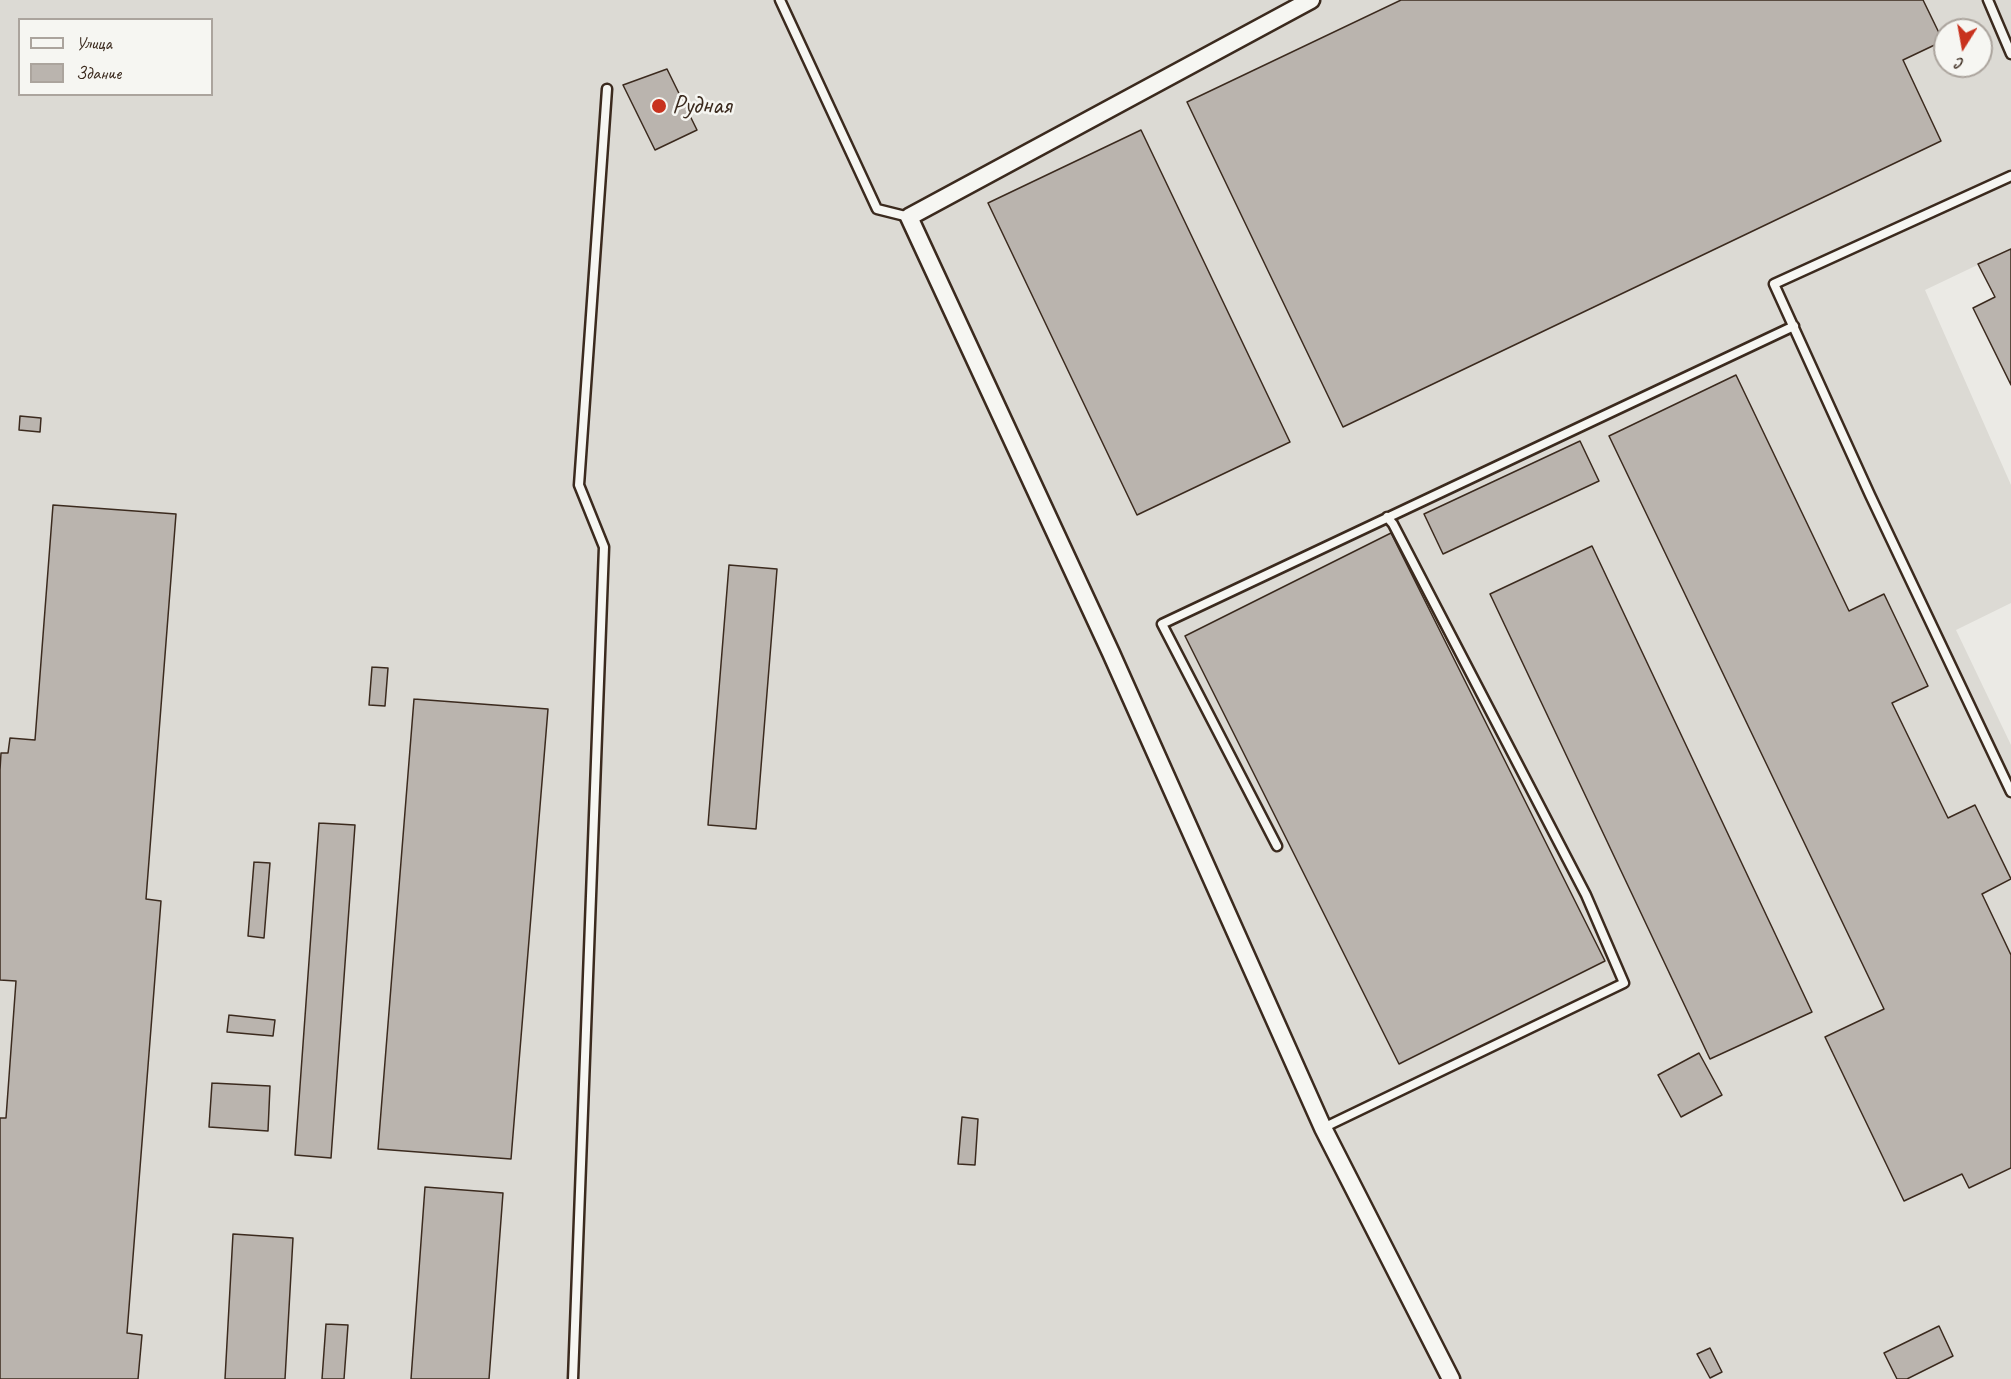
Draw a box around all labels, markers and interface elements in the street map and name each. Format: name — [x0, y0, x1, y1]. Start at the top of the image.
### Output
legend — [18, 18, 213, 96]
north arrow — [1933, 18, 1993, 78]
text: Улица — [76, 32, 112, 54]
text: С — [1954, 53, 1966, 74]
text: Здание — [76, 62, 121, 84]
place label: Рудная — [672, 90, 731, 122]
marker: Рудная — [650, 97, 668, 115]

